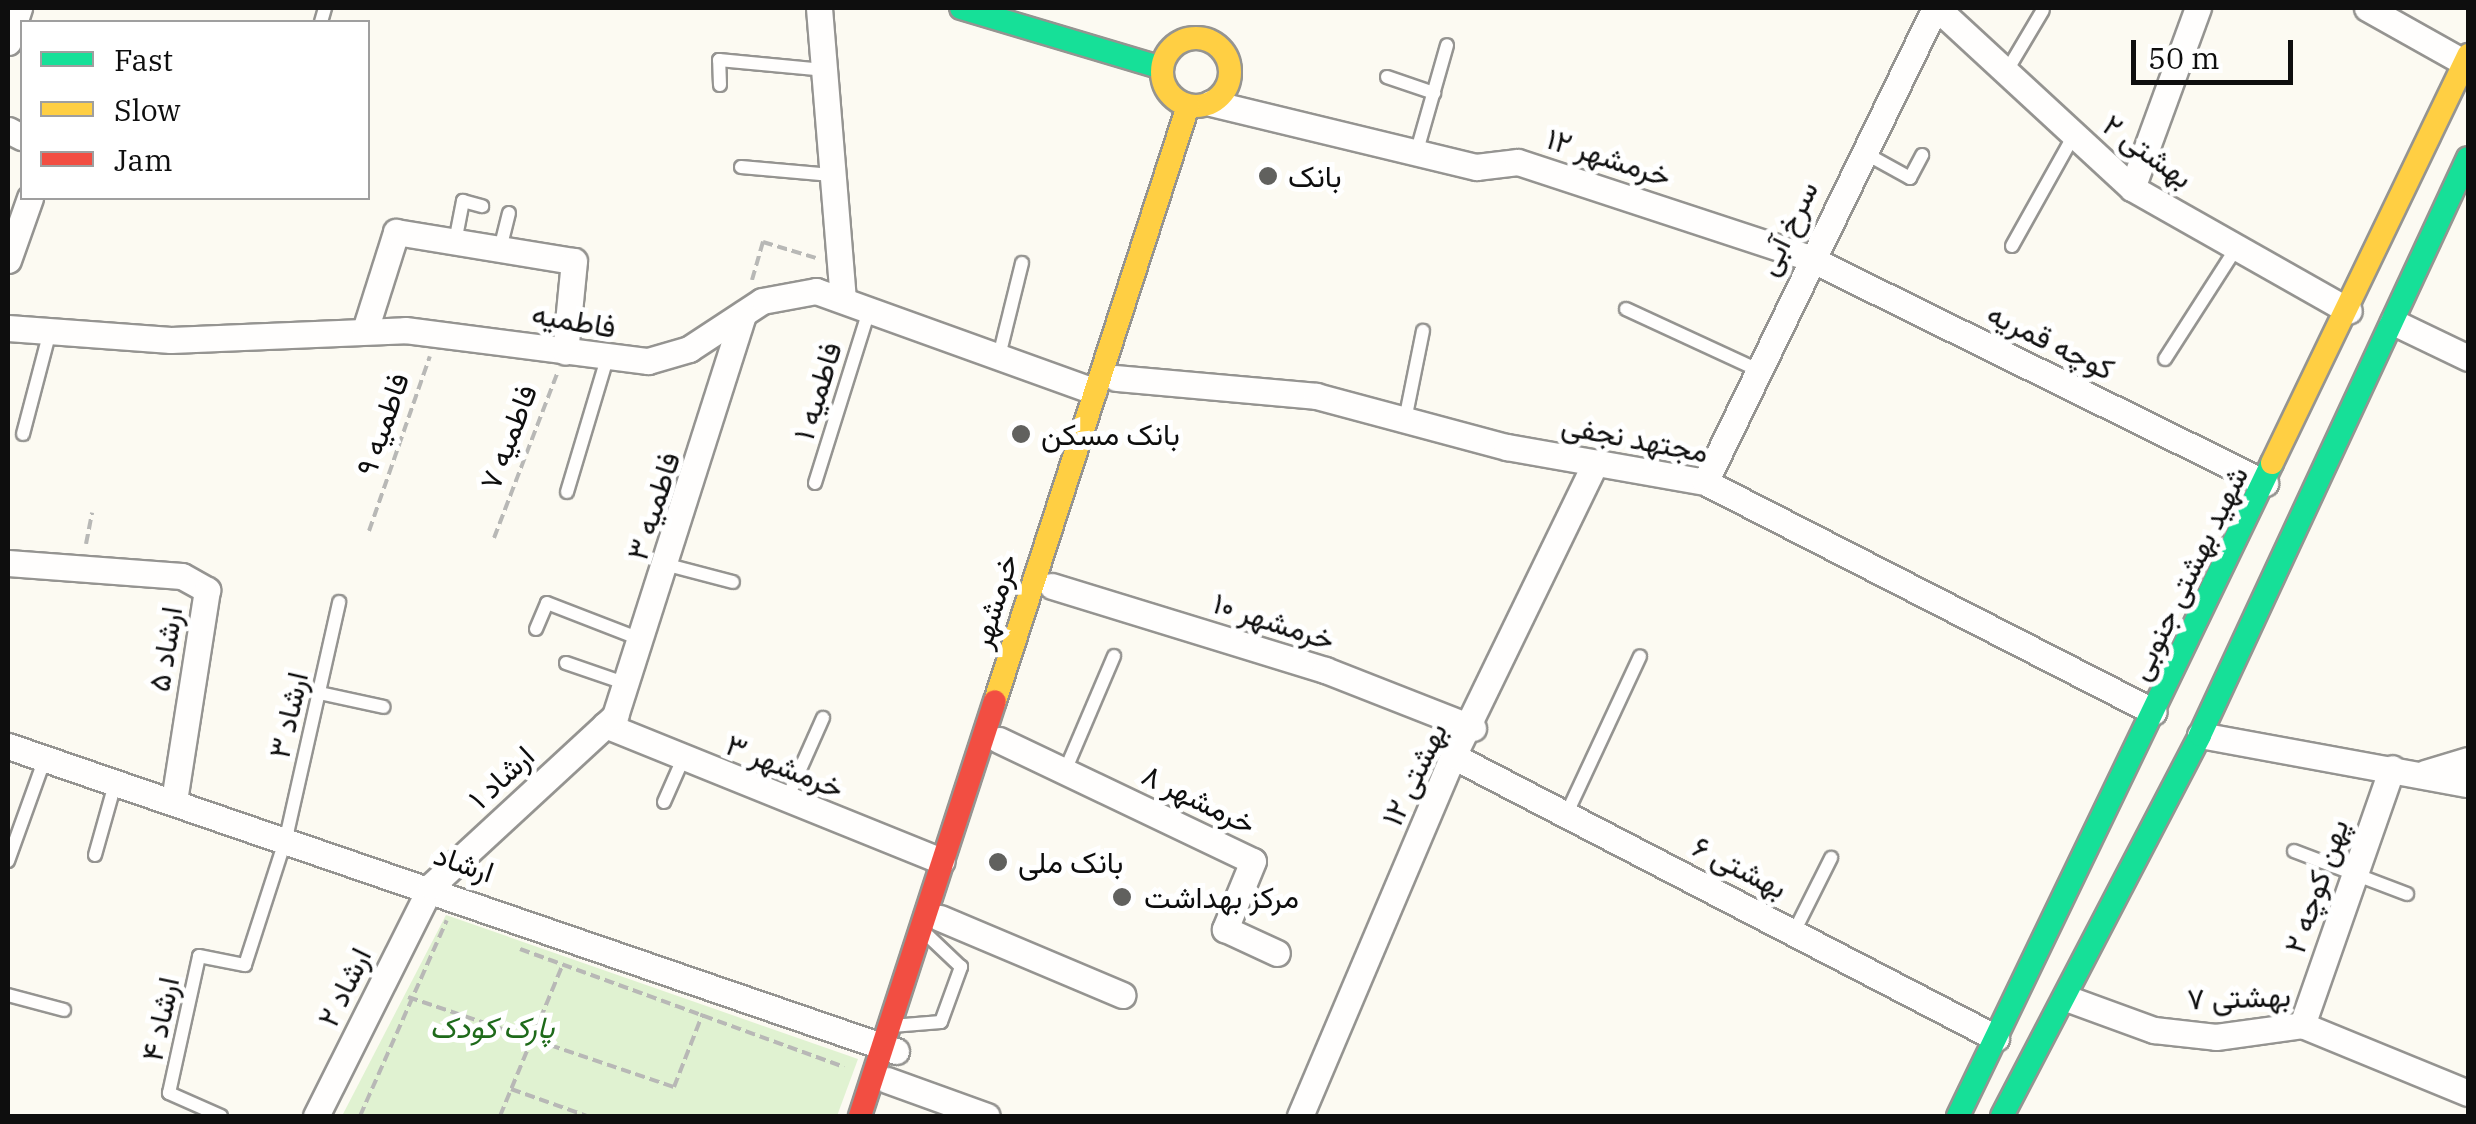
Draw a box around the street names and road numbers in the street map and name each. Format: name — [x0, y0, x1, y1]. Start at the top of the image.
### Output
street label: بهشتی ۲ — [2096, 106, 2200, 196]
street label: خرمشهر ۱۲ — [1542, 120, 1676, 194]
street label: سرخ آبی — [1749, 175, 1825, 281]
street label: فاطمیه — [529, 295, 619, 345]
street label: کوچه قمریه — [1982, 295, 2120, 387]
street label: فاطمیه ۱ — [785, 338, 849, 444]
street label: فاطمیه ۹ — [348, 368, 416, 480]
street label: فاطمیه ۷ — [472, 379, 544, 495]
street label: مجتهد نجفی — [1559, 406, 1711, 470]
street label: فاطمیه ۳ — [619, 447, 687, 565]
street label: شهید بهشتی جنوبی — [2121, 460, 2255, 686]
street label: خرمشهر — [963, 549, 1025, 653]
street label: خرمشهر ۱۰ — [1209, 584, 1339, 658]
street label: ارشاد ۵ — [141, 604, 189, 694]
street label: ارشاد ۳ — [261, 668, 315, 762]
street label: بهشتی ۱۲ — [1374, 716, 1454, 832]
street label: خرمشهر ۳ — [721, 726, 849, 806]
street label: ارشاد ۱ — [461, 738, 541, 816]
street label: خرمشهر ۸ — [1136, 756, 1262, 842]
street label: پهن کوچه ۲ — [2276, 814, 2356, 958]
street label: بهشتی ۶ — [1687, 828, 1793, 906]
street label: ارشاد — [429, 836, 499, 890]
street label: ارشاد ۲ — [310, 942, 378, 1032]
street label: ارشاد ۴ — [134, 974, 186, 1064]
street label: بهشتی ۷ — [2186, 977, 2292, 1017]

